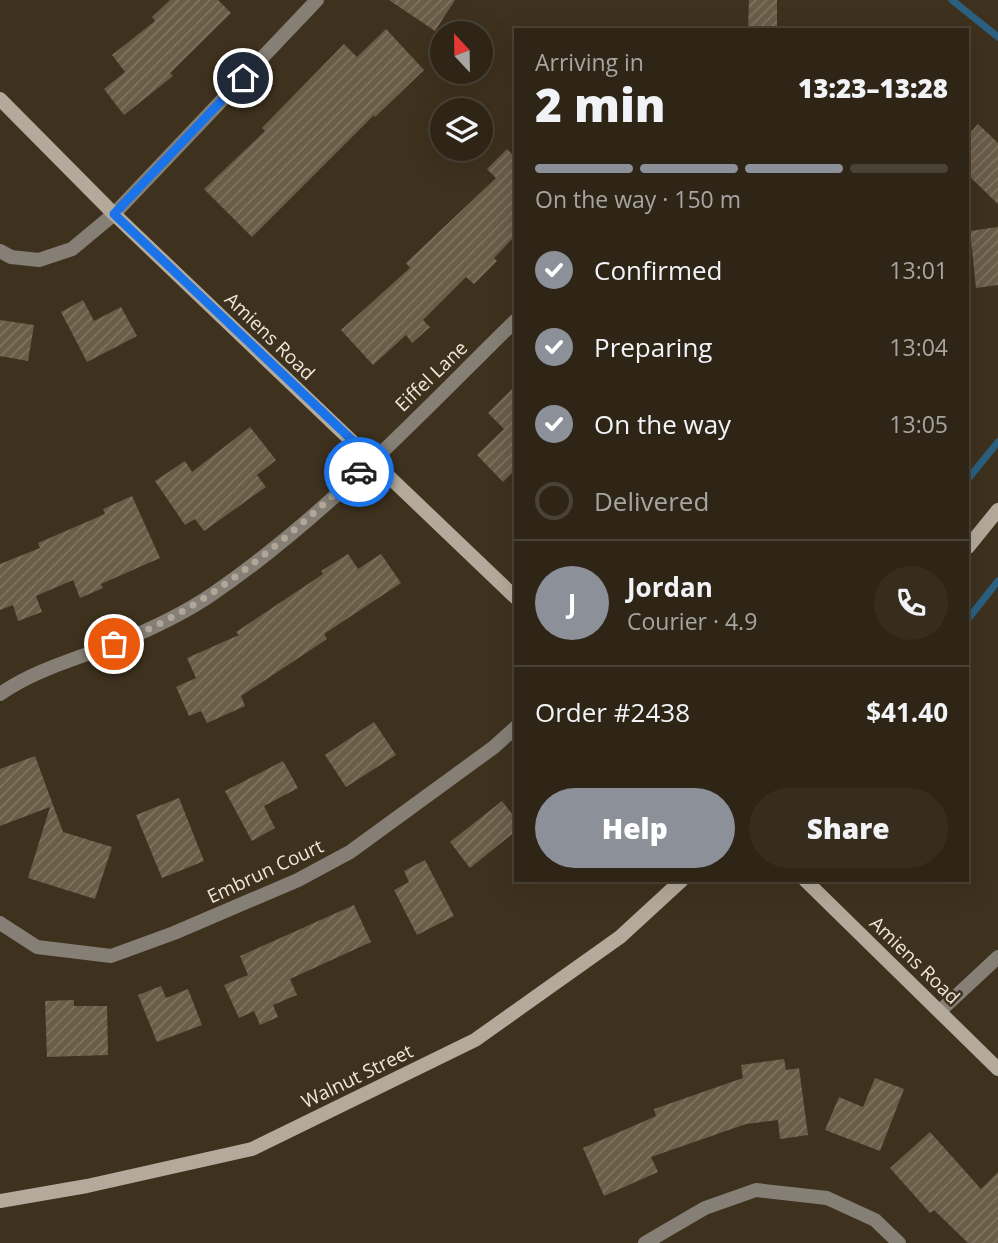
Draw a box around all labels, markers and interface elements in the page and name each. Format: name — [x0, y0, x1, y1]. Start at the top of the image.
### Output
north arrow — [430, 21, 494, 84]
map controls — [430, 21, 493, 161]
text: Arriving in — [535, 46, 644, 78]
pin — [213, 48, 273, 108]
icon: home — [224, 59, 262, 97]
text: 13:23–13:28 — [798, 70, 948, 106]
text: 2 min — [535, 73, 666, 135]
button: layers — [430, 98, 493, 161]
text: On the way · 150 m — [535, 183, 741, 215]
icon: check — [535, 251, 573, 289]
text: Confirmed — [594, 252, 722, 288]
text: 13:01 — [889, 254, 948, 286]
street label: Amiens Road — [219, 286, 321, 386]
icon: check — [535, 328, 573, 366]
text: Preparing — [594, 329, 712, 365]
text: 13:04 — [889, 331, 948, 363]
street label: Eiffel Lane — [389, 335, 473, 417]
icon: check — [535, 405, 573, 443]
text: On the way — [594, 406, 731, 442]
text: 13:05 — [889, 408, 948, 440]
courier — [324, 437, 394, 507]
icon: car — [340, 453, 378, 491]
text: Delivered — [594, 483, 709, 519]
button: phone — [874, 566, 948, 640]
text: Jordan — [627, 569, 713, 605]
text: J — [568, 585, 576, 621]
text: Courier · 4.9 — [627, 605, 757, 637]
pin — [84, 614, 144, 674]
icon: bag — [95, 625, 133, 663]
text: Order #2438 — [535, 694, 690, 730]
text: $41.40 — [866, 694, 948, 730]
button: Help — [535, 788, 735, 868]
button: Share — [749, 788, 948, 868]
street label: Embrun Court — [203, 833, 328, 909]
street label: Amiens Road — [864, 910, 966, 1010]
street label: Walnut Street — [297, 1038, 417, 1114]

